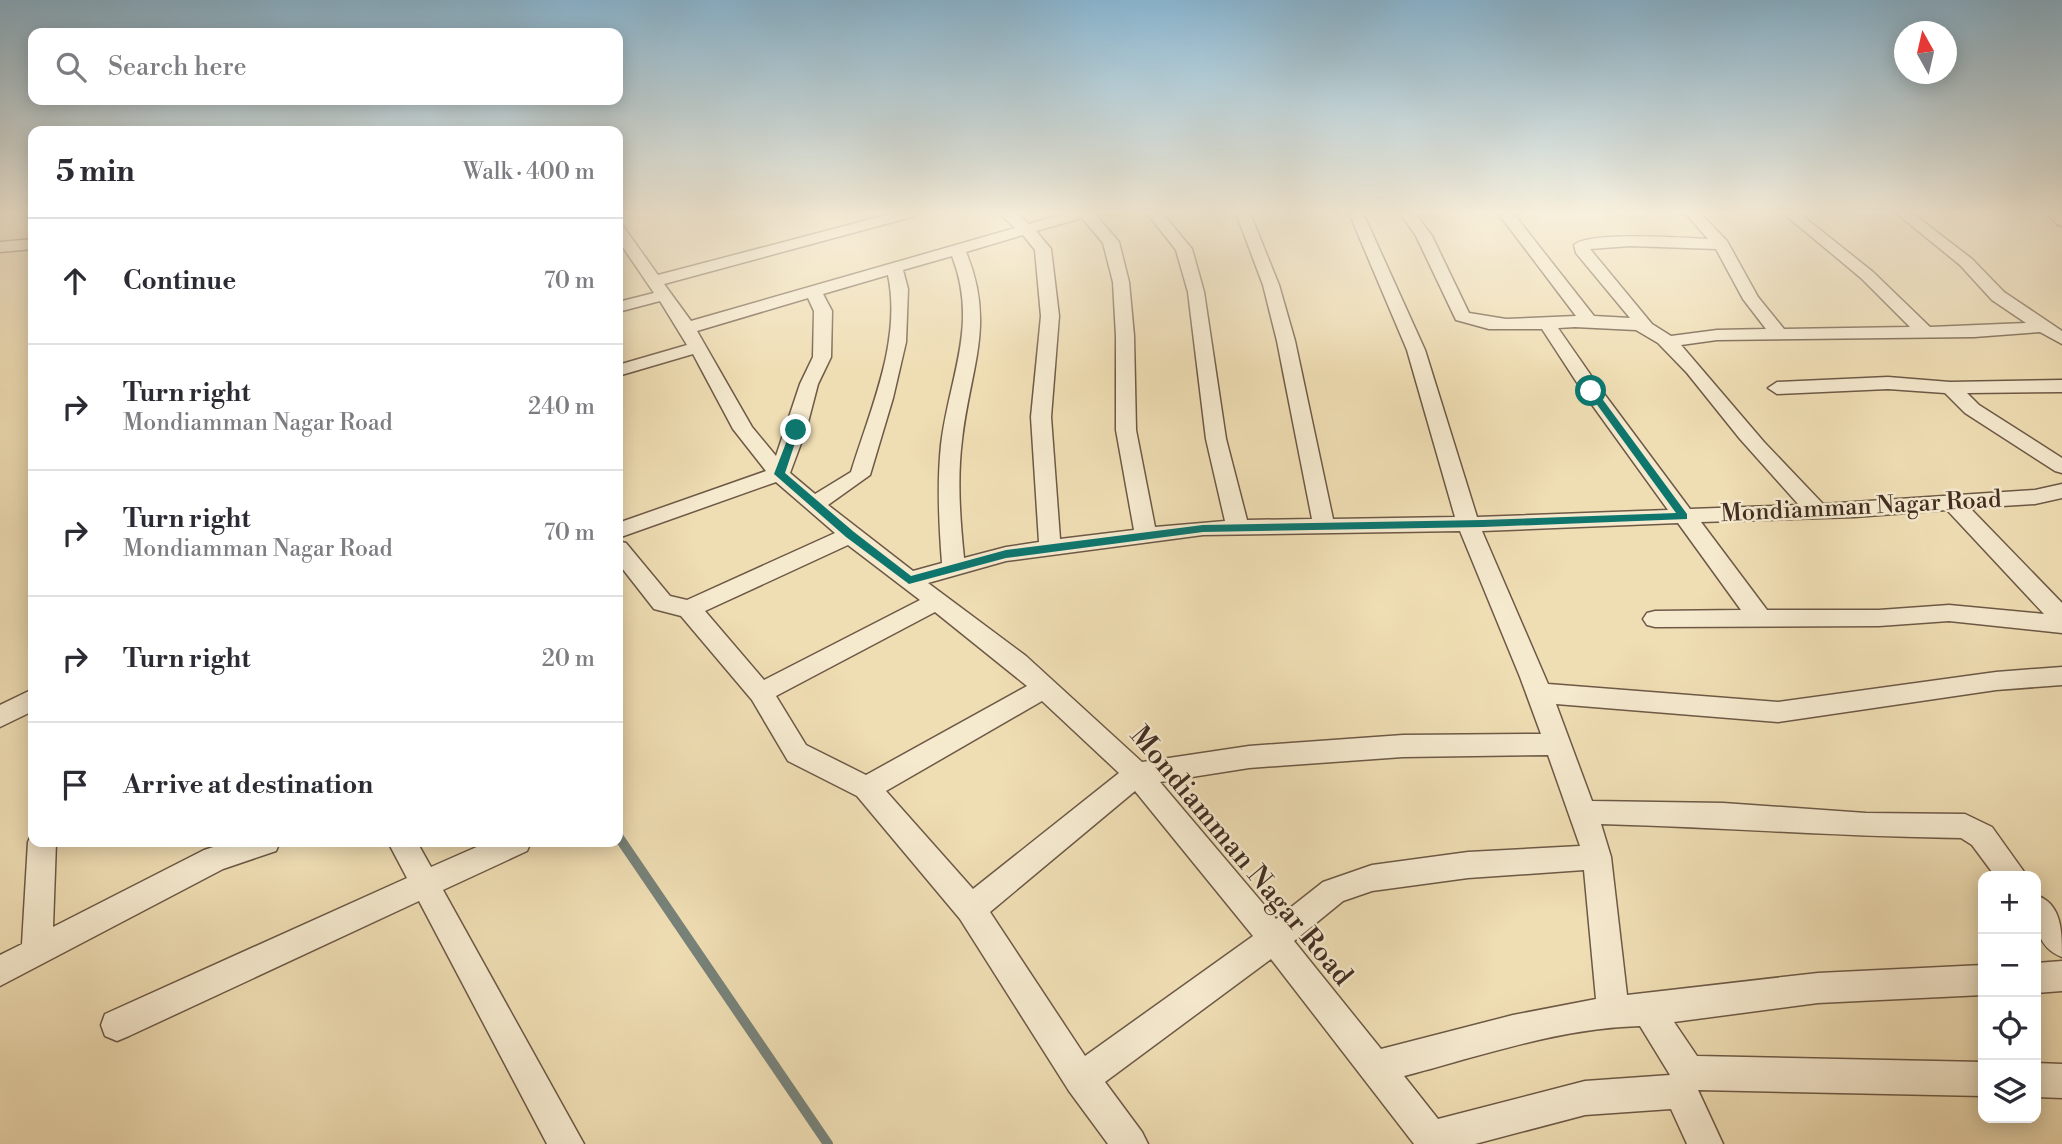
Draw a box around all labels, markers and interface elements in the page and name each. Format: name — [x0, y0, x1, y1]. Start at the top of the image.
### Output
north arrow — [1894, 21, 1957, 84]
search box — [28, 28, 623, 105]
icon: search — [52, 48, 90, 86]
text: Search here — [108, 51, 247, 83]
text: 5 min — [56, 153, 135, 191]
text: Walk · 400 m — [463, 158, 595, 186]
icon: ahead — [56, 262, 94, 300]
text: Continue — [123, 265, 236, 297]
text: 70 m — [544, 267, 595, 295]
route start — [1575, 375, 1606, 406]
text: Turn right — [123, 377, 251, 409]
icon: right — [56, 388, 94, 426]
text: 240 m — [528, 393, 595, 421]
text: Mondiamman Nagar Road — [123, 409, 393, 437]
route end — [780, 414, 811, 445]
street label: Mondiamman Nagar Road — [1720, 485, 2003, 529]
text: Turn right — [123, 503, 251, 535]
icon: right — [56, 514, 94, 552]
text: 70 m — [544, 519, 595, 547]
text: Mondiamman Nagar Road — [123, 535, 393, 563]
icon: right — [56, 640, 94, 678]
text: Turn right — [123, 643, 251, 675]
text: 20 m — [542, 645, 595, 673]
street label: Mondiamman Nagar Road — [1122, 719, 1360, 993]
icon: arrive — [56, 766, 94, 804]
text: Arrive at destination — [123, 769, 373, 801]
map controls — [1978, 871, 2041, 1123]
button: + — [1978, 871, 2041, 934]
button: − — [1978, 934, 2041, 997]
button: locate — [1978, 997, 2041, 1060]
button: layers — [1978, 1060, 2041, 1123]

